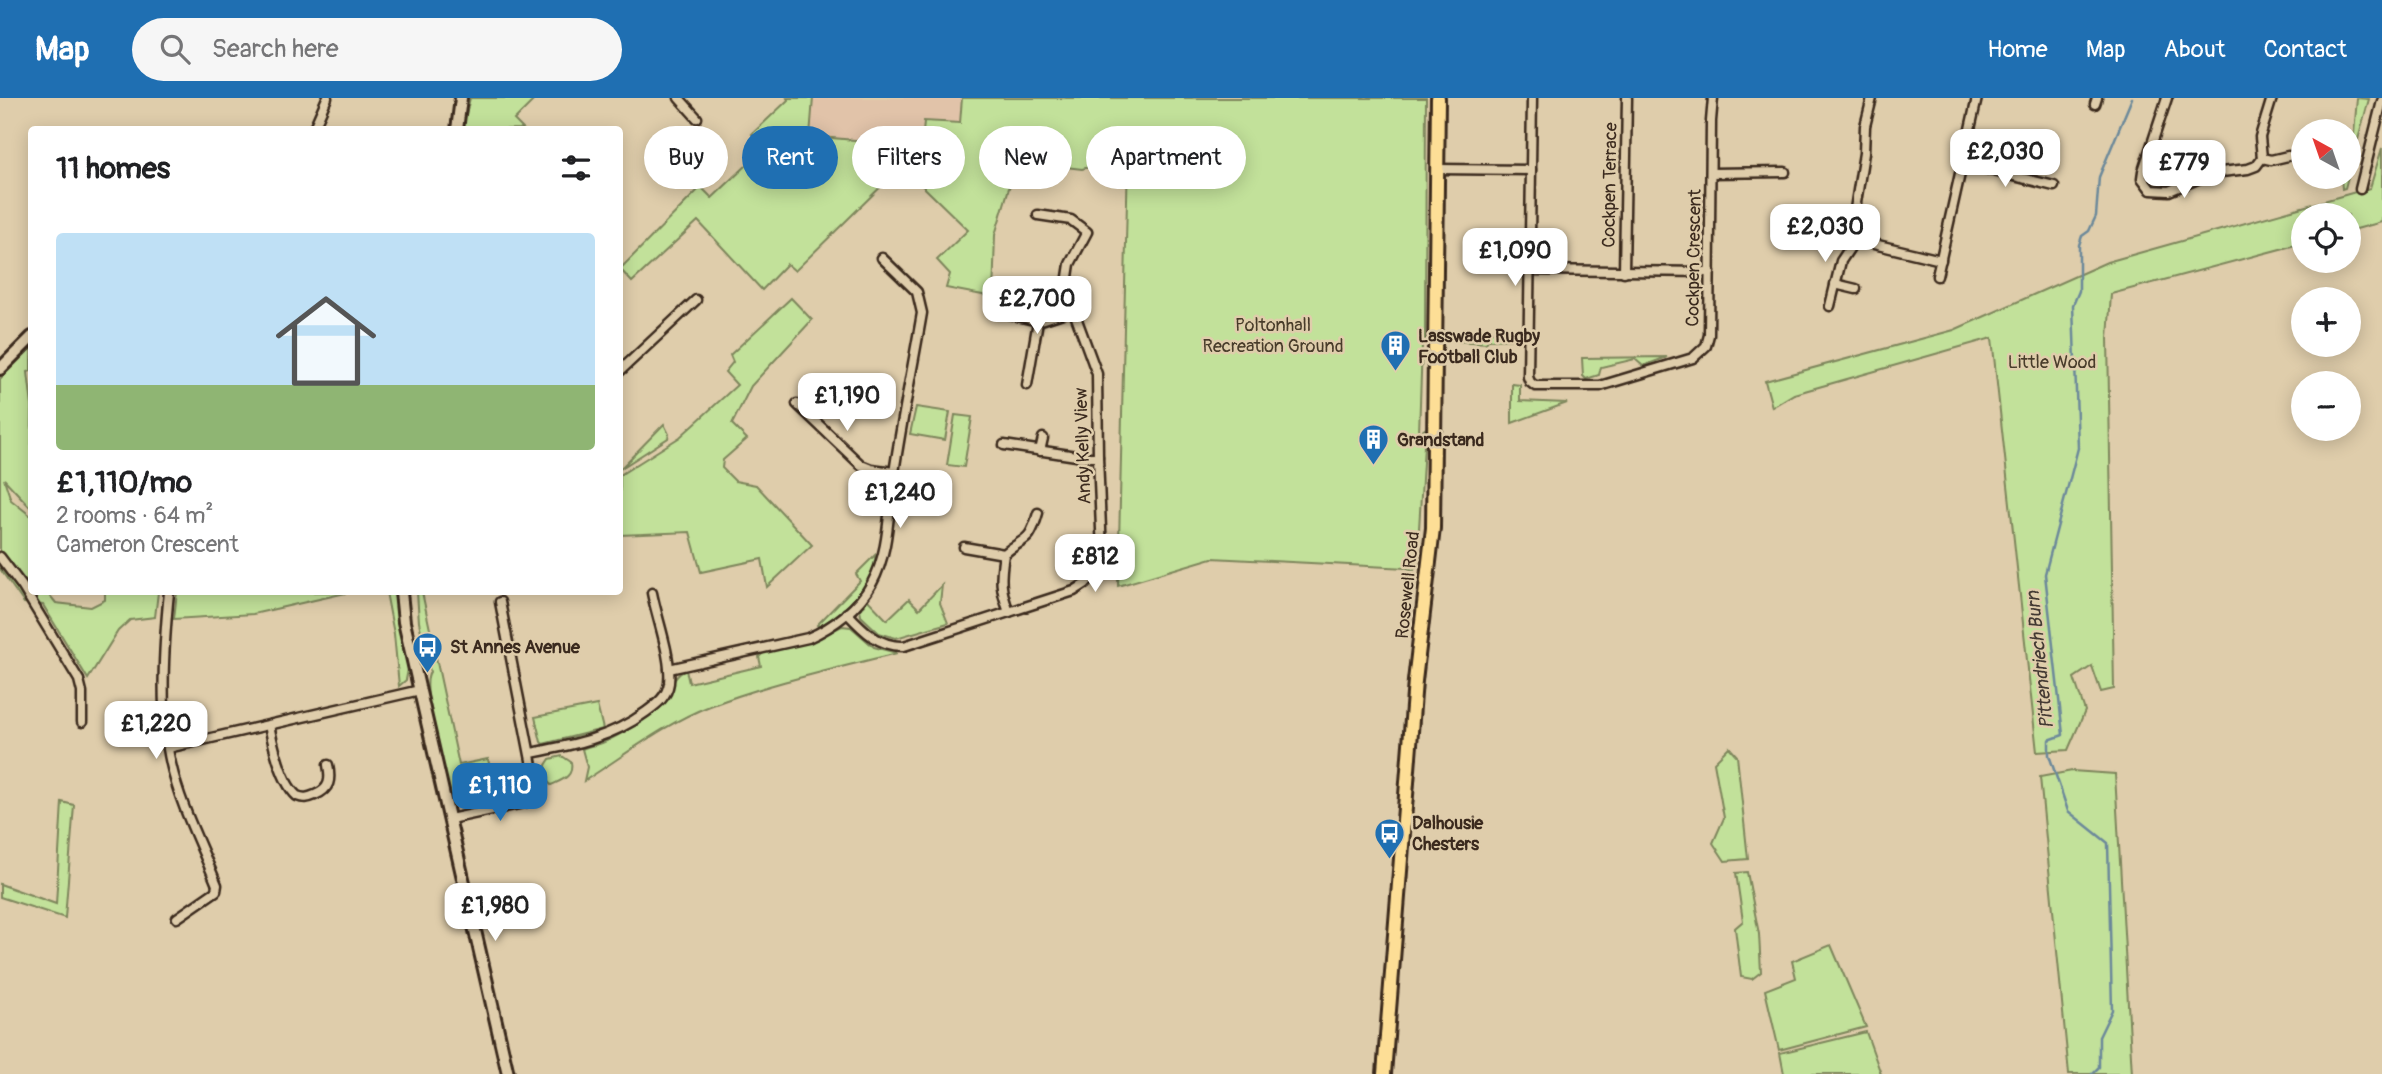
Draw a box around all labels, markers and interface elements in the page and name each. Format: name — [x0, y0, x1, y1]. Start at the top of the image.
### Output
search box — [132, 18, 622, 81]
text: Map — [35, 29, 90, 70]
icon: search — [156, 30, 194, 68]
text: Search here — [212, 33, 339, 65]
text: Home — [1987, 35, 2048, 64]
text: Map — [2086, 35, 2126, 64]
text: About — [2164, 35, 2226, 64]
text: Contact — [2264, 35, 2347, 64]
north arrow — [2291, 119, 2361, 189]
map controls — [2291, 119, 2361, 441]
street label: Cockpen Terrace — [1597, 122, 1623, 248]
chip: Buy — [644, 126, 728, 189]
chip: Rent — [742, 126, 838, 189]
chip: Filters — [852, 126, 965, 189]
chip: New — [979, 126, 1072, 189]
chip: Apartment — [1086, 126, 1246, 189]
pin: £2,030 — [1948, 130, 2062, 189]
text: £2,030 — [1966, 137, 2044, 166]
pin: £779 — [2143, 140, 2225, 200]
text: £779 — [2159, 148, 2209, 177]
icon: filters — [557, 149, 595, 187]
text: 11 homes — [56, 150, 170, 187]
street label: Cockpen Crescent — [1681, 188, 1707, 327]
button: locate — [2291, 203, 2361, 273]
pin: £2,030 — [1768, 204, 1882, 264]
text: £2,030 — [1786, 212, 1864, 241]
pin: £1,090 — [1458, 228, 1572, 288]
text: £1,090 — [1479, 236, 1551, 265]
pin: £2,700 — [980, 276, 1094, 336]
icon: home — [263, 278, 389, 404]
text: £2,700 — [998, 284, 1076, 313]
button: + — [2291, 287, 2361, 357]
park label: Poltonhall Recreation Ground — [1203, 314, 1343, 358]
place label: Lasswade Rugby Football Club — [1418, 325, 1540, 369]
building icon: Lasswade Rugby Football Club — [1378, 329, 1412, 373]
park label: Little Wood — [2008, 351, 2096, 374]
button: − — [2291, 371, 2361, 441]
pin: £1,190 — [790, 374, 904, 433]
text: £1,190 — [814, 381, 880, 410]
street label: Andy Kelly View — [1069, 387, 1097, 505]
building icon: Grandstand — [1357, 423, 1391, 467]
place label: Grandstand — [1397, 429, 1485, 452]
text: £1,110/mo — [56, 464, 192, 501]
pin: £1,240 — [843, 470, 957, 530]
text: £1,240 — [864, 478, 936, 507]
text: 2 rooms · 64 m² — [56, 501, 213, 530]
text: Cameron Crescent — [56, 530, 239, 559]
street label: Rosewell Road — [1391, 530, 1425, 640]
pin: £812 — [1054, 534, 1136, 594]
text: £812 — [1071, 542, 1119, 571]
water label: Pittendriech Burn — [2021, 589, 2059, 730]
bus stop icon: St Annes Avenue — [410, 630, 444, 674]
place label: St Annes Avenue — [450, 636, 581, 659]
pin: £1,220 — [99, 702, 213, 761]
text: £1,220 — [120, 709, 192, 738]
pin: £1,110 — [443, 764, 557, 823]
text: £1,110 — [468, 771, 532, 800]
place label: Dalhousie Chesters — [1412, 812, 1484, 856]
bus stop icon: Dalhousie Chesters — [1372, 816, 1406, 860]
pin: £1,980 — [438, 884, 552, 943]
text: £1,980 — [461, 891, 529, 920]

